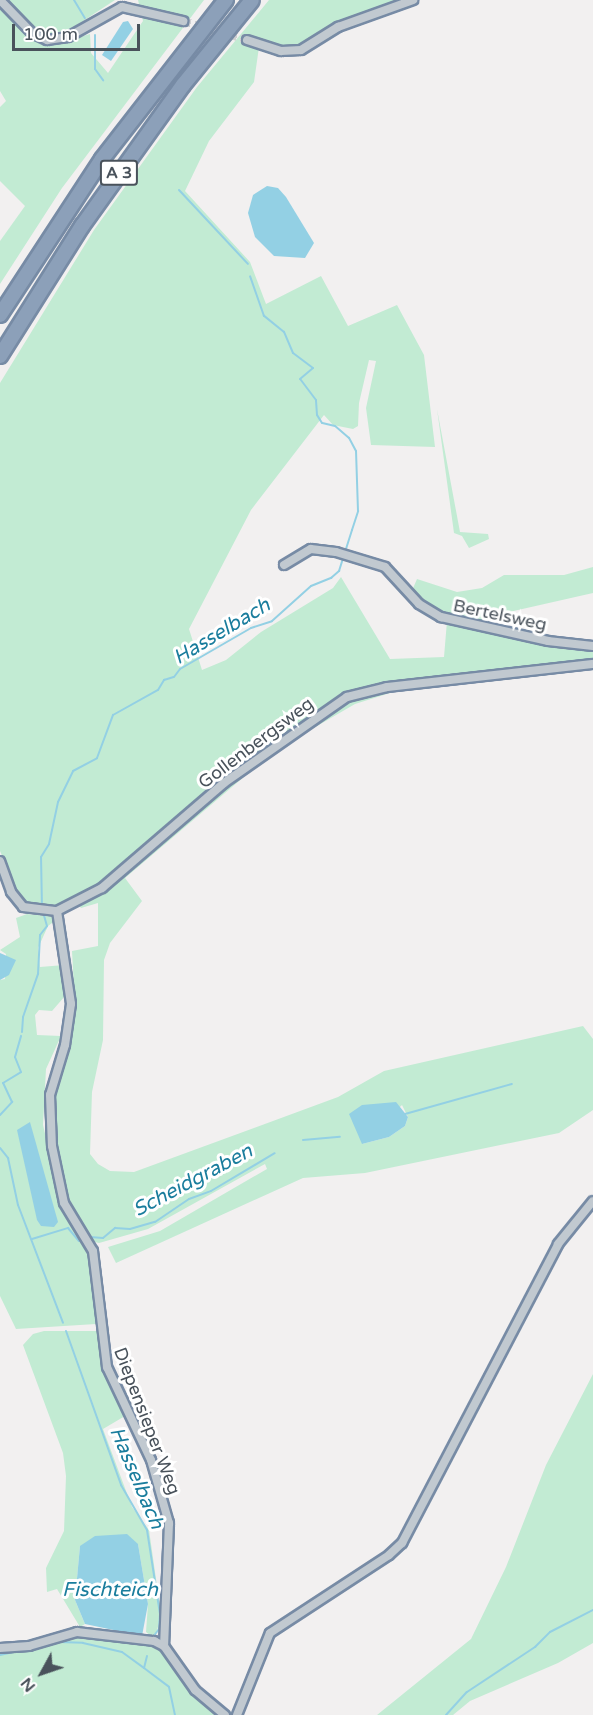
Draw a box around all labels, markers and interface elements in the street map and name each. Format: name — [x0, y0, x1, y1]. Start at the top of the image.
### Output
scale bar — [15, 12, 142, 50]
text: 100 m — [23, 23, 78, 45]
road number: A 3 — [100, 160, 138, 186]
water label: Hasselbach — [169, 594, 275, 670]
street label: Bertelsweg — [451, 595, 549, 635]
street label: Gollenbergsweg — [194, 693, 318, 793]
water label: Scheidgraben — [129, 1139, 257, 1223]
street label: Diepensieper Weg — [109, 1344, 185, 1498]
water label: Hasselbach — [104, 1423, 168, 1533]
water label: Fischteich — [62, 1578, 158, 1602]
north arrow — [12, 1643, 72, 1703]
text: N — [16, 1673, 40, 1696]

